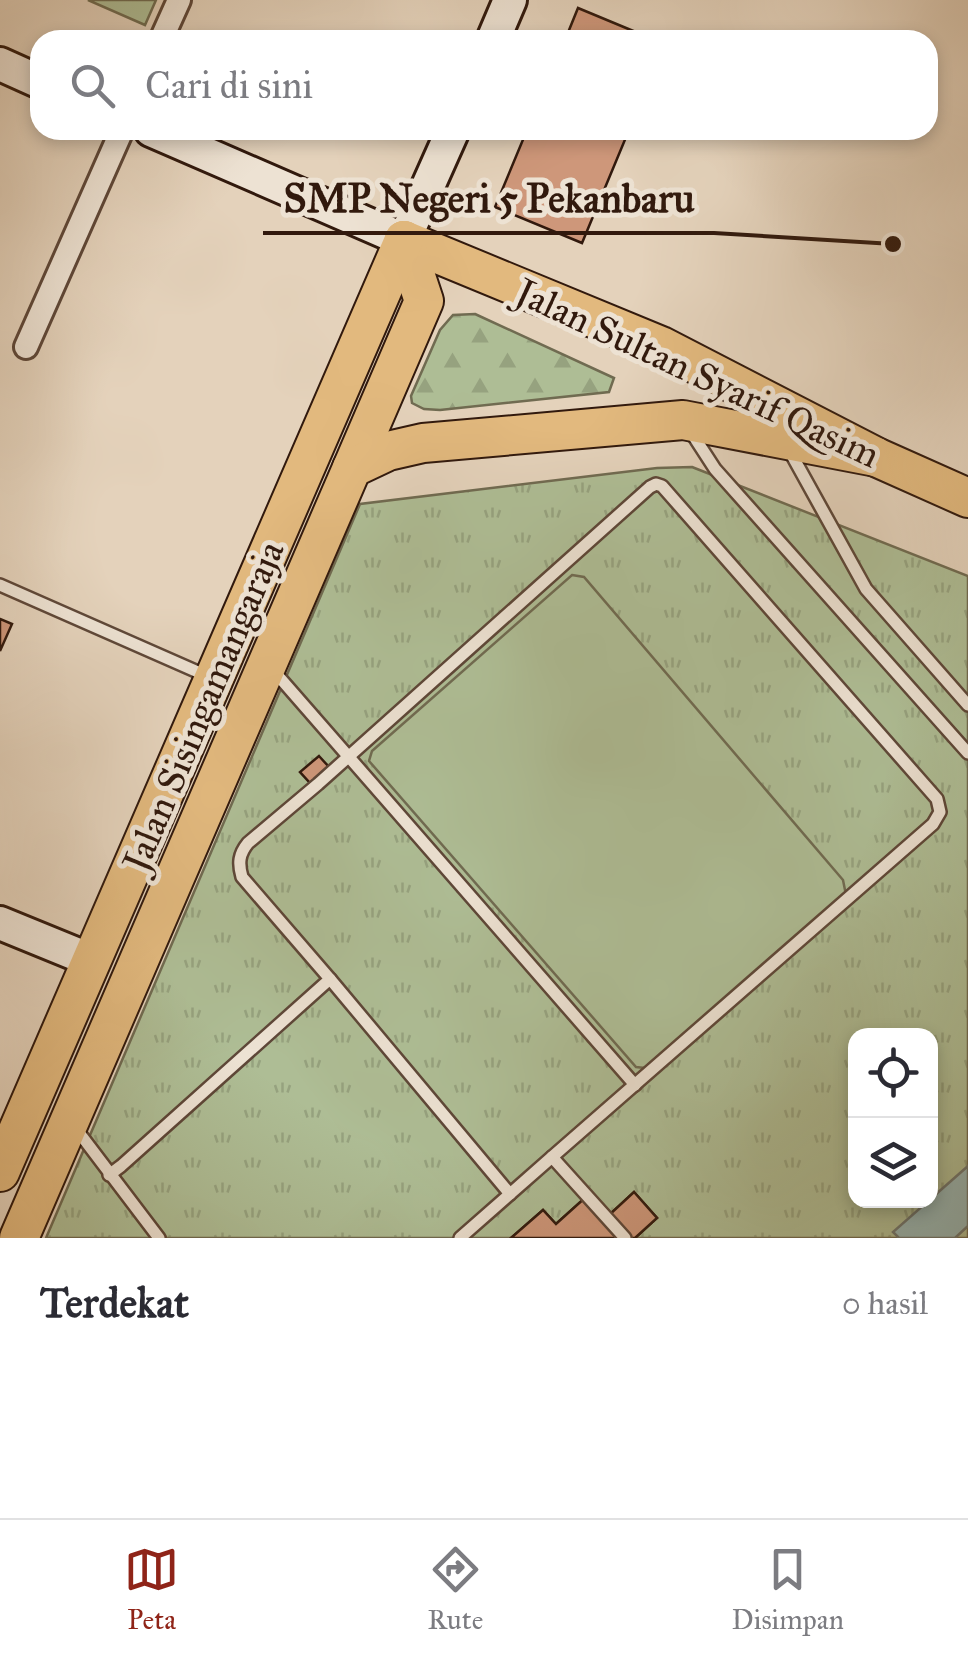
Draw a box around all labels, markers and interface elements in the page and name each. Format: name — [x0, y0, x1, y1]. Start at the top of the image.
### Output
search box — [30, 30, 938, 140]
icon: search — [65, 58, 120, 113]
text: Cari di sini — [145, 62, 313, 108]
callout: SMP Negeri 5 Pekanbaru — [263, 163, 714, 233]
text: SMP Negeri 5 Pekanbaru — [283, 174, 695, 223]
street label: Jalan Sultan Syarif Qasim — [505, 267, 887, 478]
street label: Jalan Sisingamangaraja — [111, 533, 295, 882]
map controls — [848, 1028, 938, 1208]
button: locate — [848, 1028, 938, 1118]
button: layers — [848, 1118, 938, 1208]
text: Terdekat — [40, 1277, 189, 1329]
text: 0 hasil — [842, 1284, 928, 1323]
tab: Peta — [124, 1542, 179, 1637]
tab: Rute — [427, 1542, 483, 1637]
tab: Disimpan — [732, 1542, 844, 1637]

